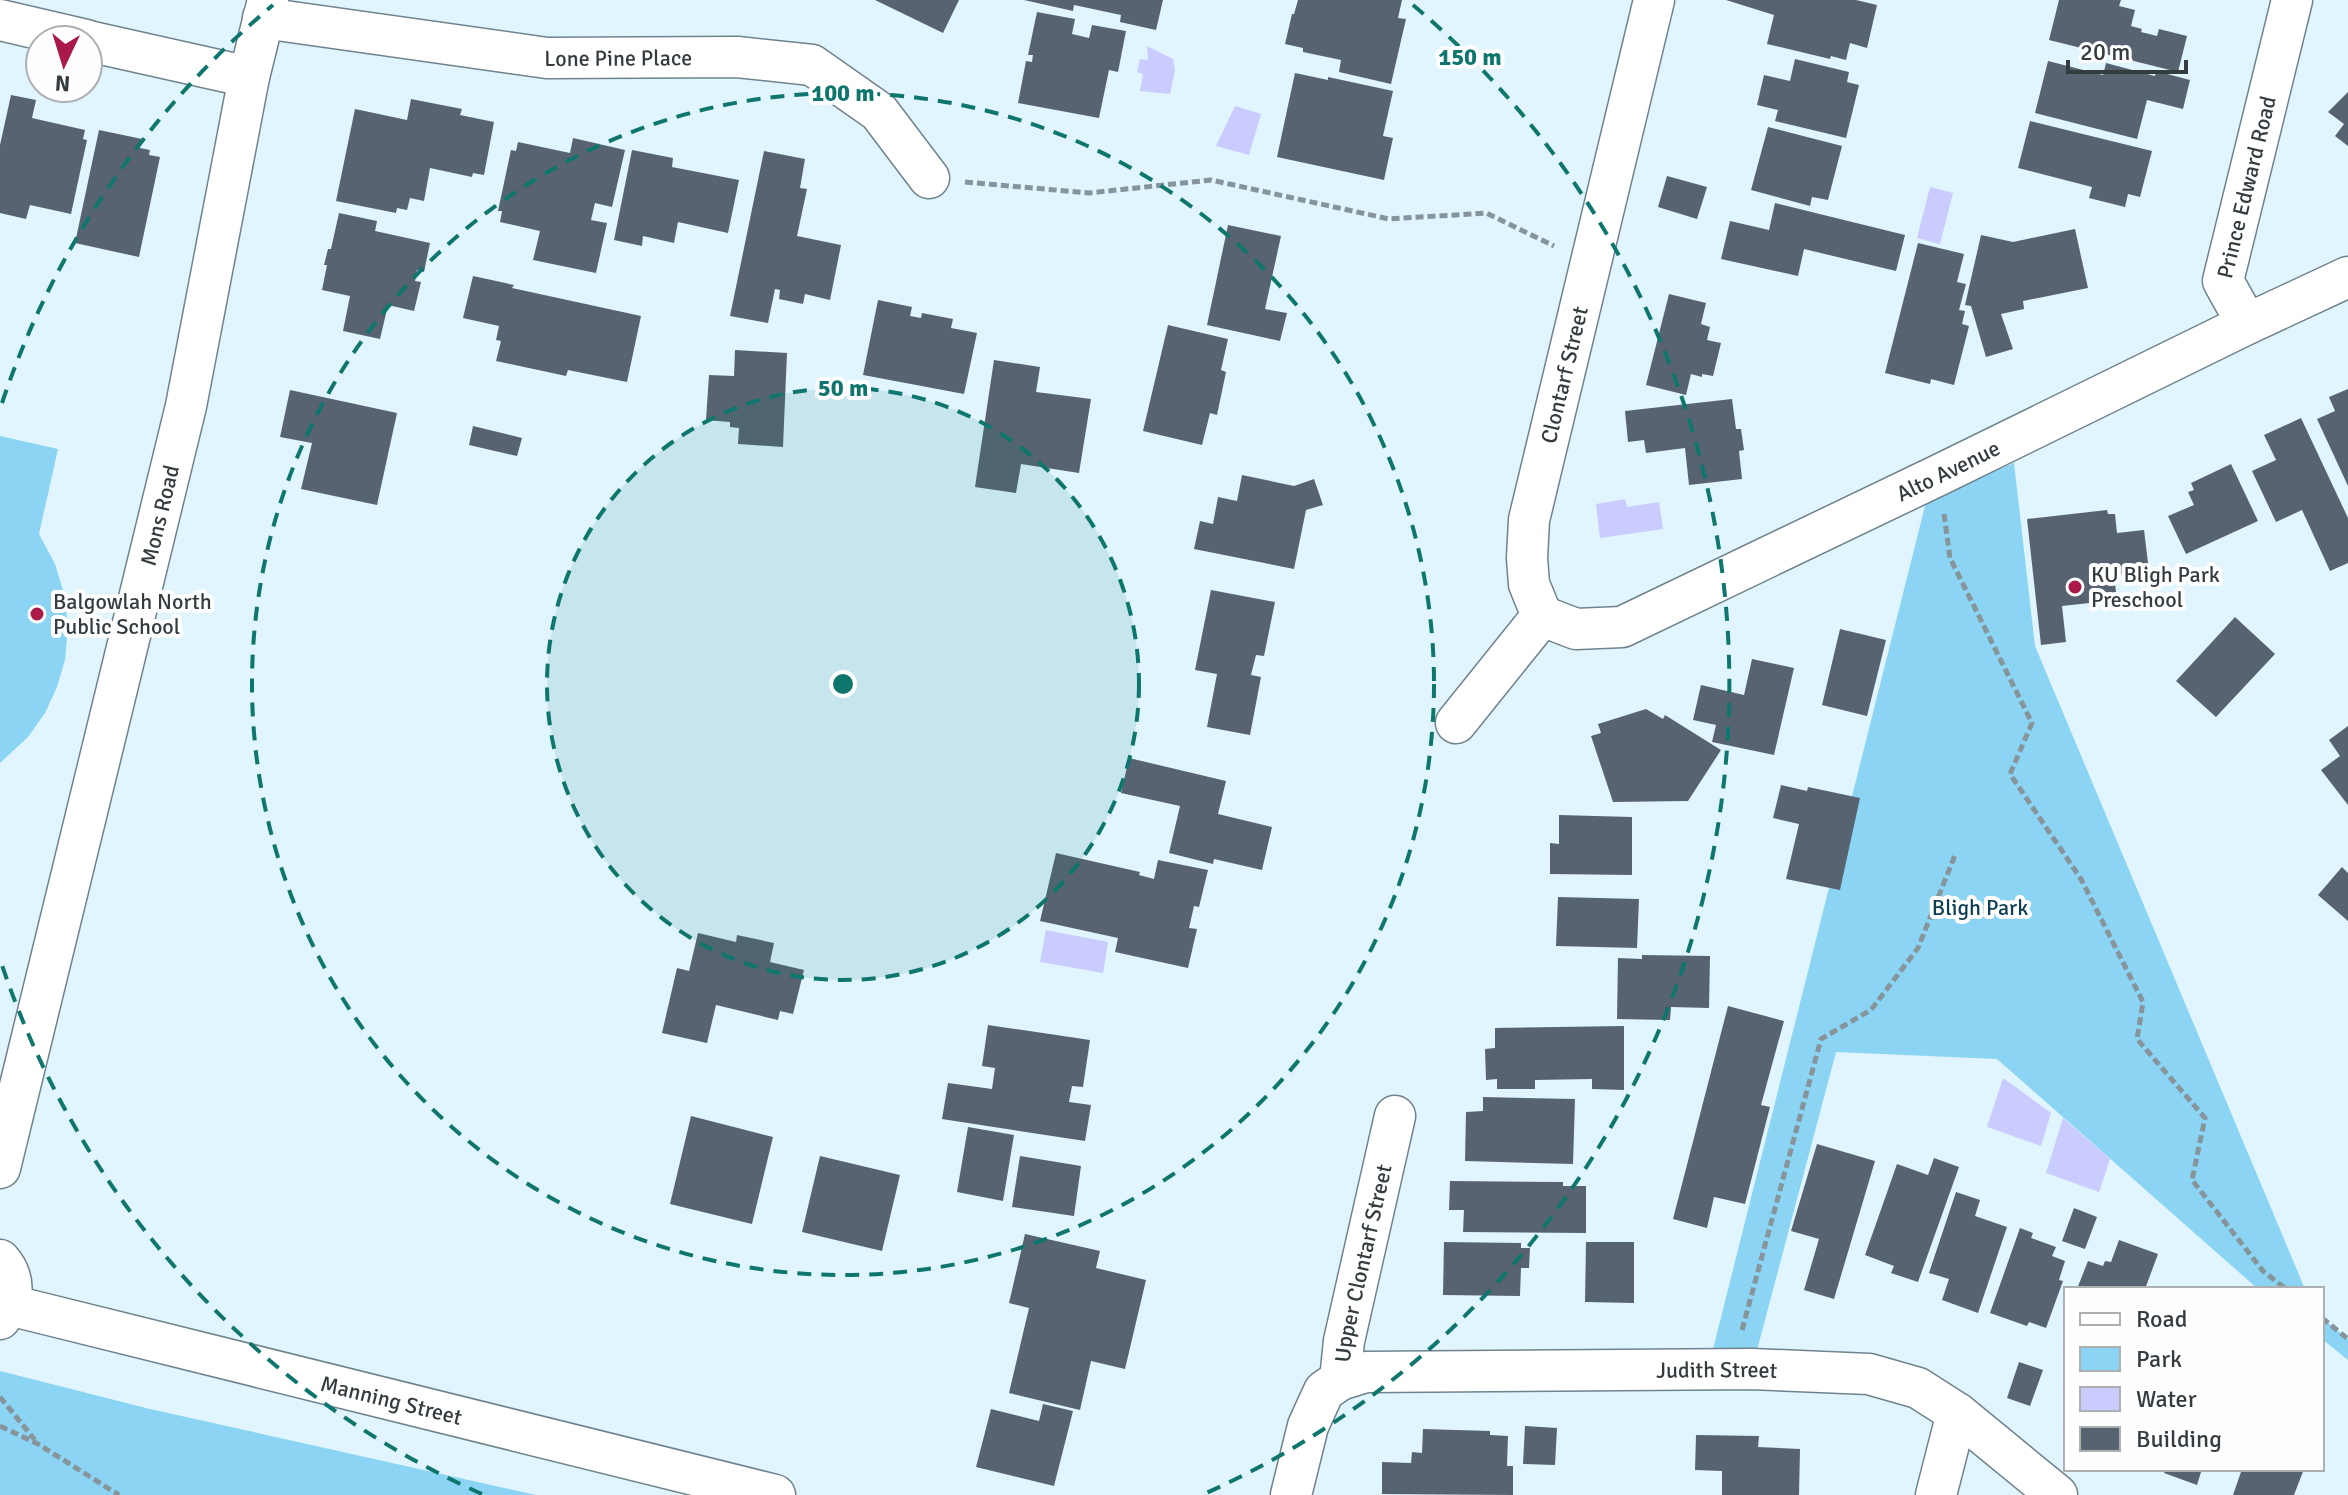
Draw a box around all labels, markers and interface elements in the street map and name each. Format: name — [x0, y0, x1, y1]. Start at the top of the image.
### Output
north arrow — [24, 24, 104, 104]
scale bar — [2068, 24, 2186, 74]
text: 20 m — [2080, 37, 2130, 67]
text: 150 m — [1438, 42, 1502, 72]
street label: Lone Pine Place — [544, 44, 692, 72]
text: N — [54, 69, 71, 97]
text: 100 m — [811, 78, 875, 108]
street label: Prince Edward Road — [2211, 93, 2282, 281]
street label: Clontarf Street — [1535, 303, 1594, 446]
text: 50 m — [818, 373, 868, 403]
street label: Alto Avenue — [1892, 434, 2004, 507]
street label: Mons Road — [135, 462, 185, 568]
place label: KU Bligh Park Preschool — [2091, 561, 2220, 613]
marker: KU Bligh Park Preschool — [2066, 578, 2084, 596]
place label: Balgowlah North Public School — [53, 588, 212, 640]
marker: Balgowlah North Public School — [28, 605, 46, 623]
centre of rings — [829, 670, 857, 698]
park label: Bligh Park — [1932, 894, 2028, 921]
street label: Upper Clontarf Street — [1329, 1161, 1398, 1364]
legend — [2064, 1287, 2324, 1471]
text: Road — [2136, 1304, 2187, 1334]
text: Park — [2136, 1344, 2182, 1374]
street label: Judith Street — [1656, 1356, 1778, 1384]
street label: Manning Street — [318, 1370, 465, 1431]
text: Water — [2136, 1384, 2197, 1414]
text: Building — [2136, 1424, 2222, 1454]

